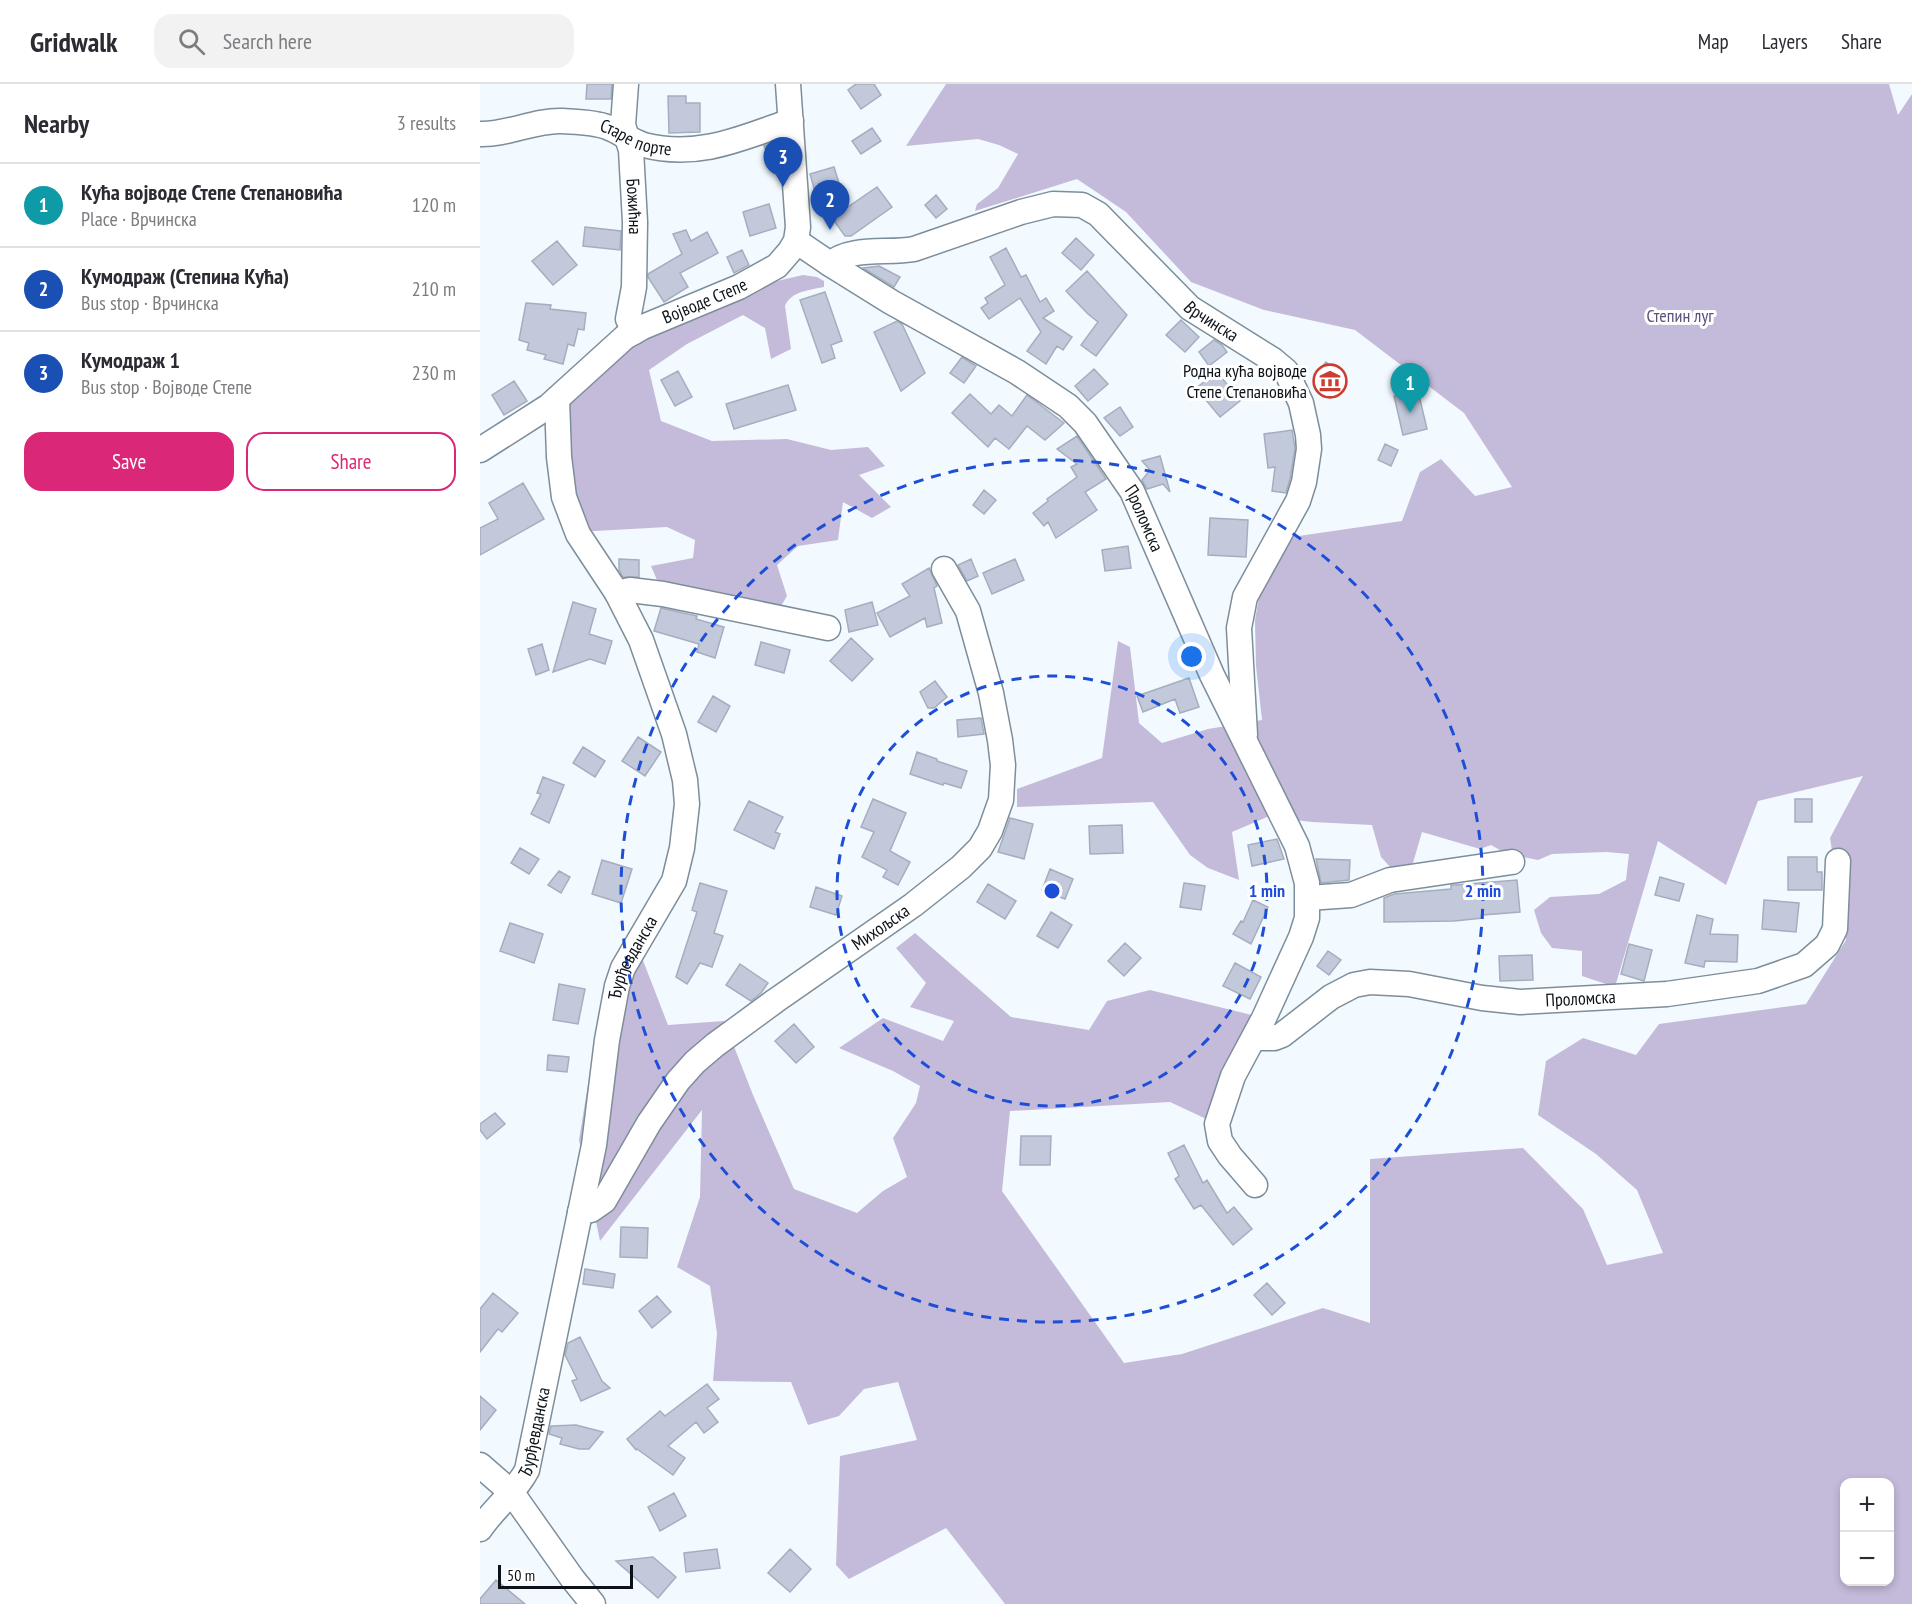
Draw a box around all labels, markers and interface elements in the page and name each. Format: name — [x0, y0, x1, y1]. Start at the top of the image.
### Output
search box — [154, 14, 574, 68]
text: Gridwalk — [30, 23, 118, 60]
icon: search — [175, 25, 208, 58]
text: Search here — [223, 27, 312, 55]
text: Map — [1698, 28, 1729, 55]
text: Layers — [1762, 28, 1808, 55]
text: Share — [1841, 28, 1882, 55]
text: Nearby — [24, 107, 89, 140]
text: 3 results — [397, 110, 456, 136]
street label: Старе порте — [597, 114, 672, 160]
pin: 3 — [764, 138, 802, 187]
text: Кућа војводе Степе Степановића — [81, 178, 343, 206]
street label: Божићна — [622, 178, 647, 235]
pin: 2 — [810, 180, 850, 230]
text: 1 — [39, 192, 48, 218]
text: 120 m — [412, 192, 456, 218]
text: Place · Врчинска — [81, 206, 197, 232]
text: Кумодраж (Степина Кућа) — [81, 262, 289, 290]
street label: Војводе Степе — [659, 273, 751, 329]
text: 2 — [39, 276, 48, 302]
text: 210 m — [412, 276, 456, 302]
text: Bus stop · Врчинска — [81, 290, 219, 316]
street label: Врчинска — [1179, 296, 1243, 347]
park label: Степин луг — [1647, 304, 1714, 327]
text: Кумодраж 1 — [81, 346, 180, 374]
place label: Родна кућа војводе Степе Степановића — [1183, 359, 1307, 403]
text: 3 — [39, 360, 48, 386]
text: 230 m — [412, 360, 456, 386]
museum icon: Родна кућа војводе Степе Степановића — [1312, 363, 1348, 399]
pin: 1 — [1390, 364, 1430, 413]
text: Bus stop · Војводе Степе — [81, 374, 252, 400]
button: Save — [24, 432, 234, 491]
button: Share — [246, 432, 456, 491]
street label: Проломска — [1120, 480, 1169, 555]
your location — [1177, 642, 1206, 671]
text: 1 min — [1249, 879, 1285, 902]
text: 2 min — [1465, 879, 1501, 902]
centre of rings — [1042, 881, 1062, 901]
street label: Михољска — [847, 899, 914, 955]
street label: Ђурђевданска — [603, 911, 662, 1002]
street label: Проломска — [1545, 985, 1616, 1012]
street label: Ђурђевданска — [513, 1385, 555, 1482]
map controls — [1840, 1478, 1894, 1586]
button: + — [1840, 1478, 1894, 1532]
button: − — [1840, 1532, 1894, 1586]
scale bar — [498, 1562, 633, 1590]
text: 50 m — [507, 1565, 535, 1585]

